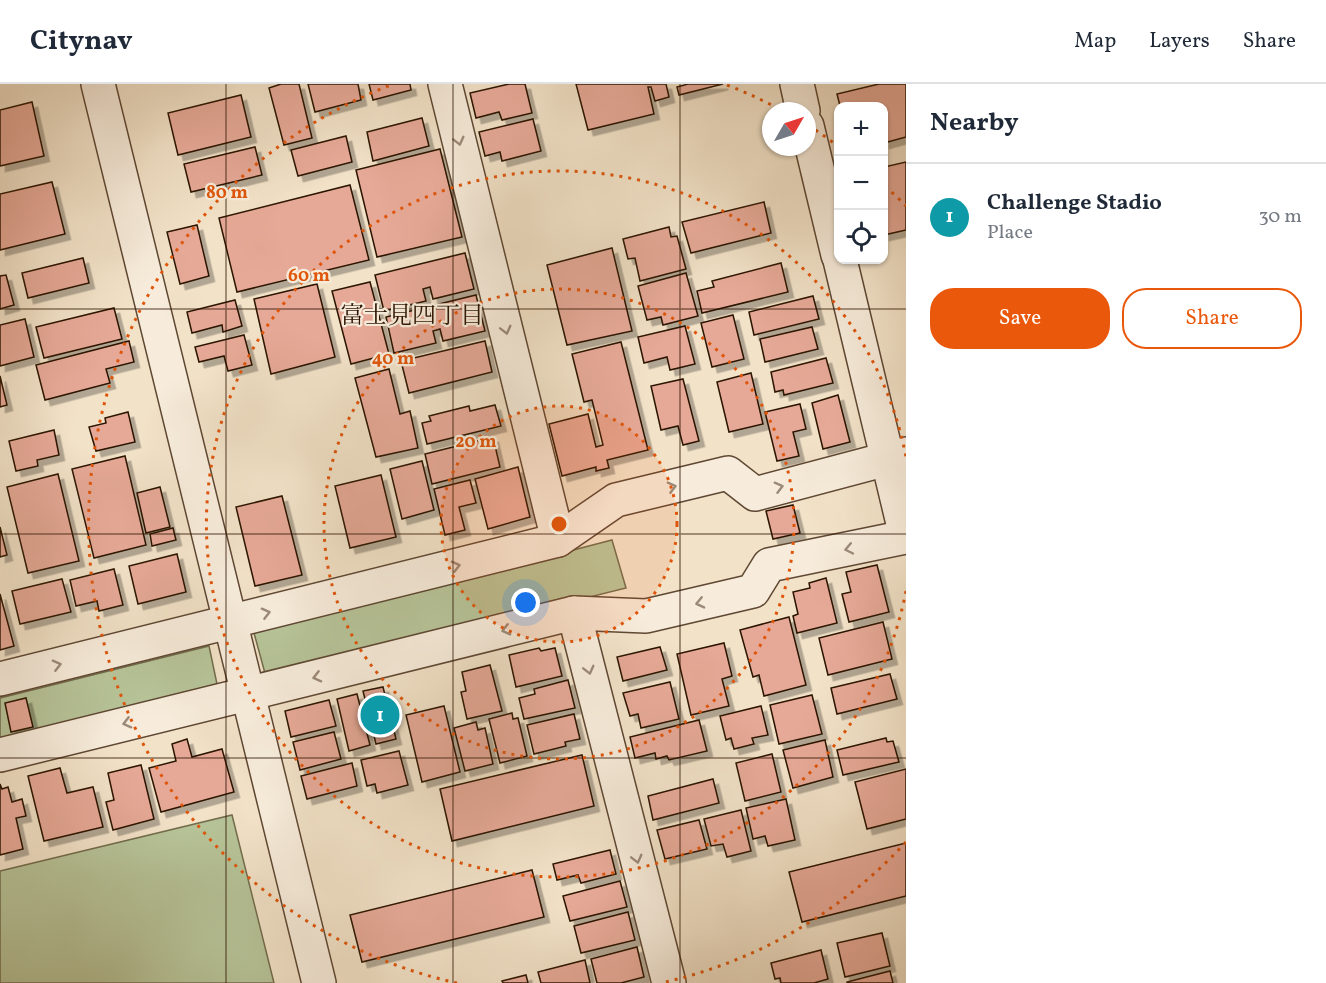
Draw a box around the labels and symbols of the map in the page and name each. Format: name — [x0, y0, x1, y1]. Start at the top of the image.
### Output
north arrow — [762, 102, 816, 156]
one-way arrow — [452, 136, 465, 146]
text: 80 m — [206, 181, 248, 206]
text: 60 m — [288, 264, 330, 289]
district label: 富士見四丁目 — [340, 300, 484, 334]
one-way arrow — [499, 325, 512, 335]
text: 40 m — [372, 347, 414, 372]
text: 20 m — [455, 430, 497, 455]
one-way arrow — [667, 481, 677, 494]
one-way arrow — [774, 482, 784, 495]
centre of rings — [549, 514, 569, 534]
one-way arrow — [844, 542, 854, 555]
one-way arrow — [450, 560, 460, 573]
your location — [511, 588, 540, 617]
one-way arrow — [695, 596, 705, 609]
one-way arrow — [261, 607, 271, 620]
one-way arrow — [501, 623, 511, 636]
one-way arrow — [52, 659, 62, 672]
one-way arrow — [582, 664, 594, 675]
one-way arrow — [312, 669, 322, 682]
pin: 1 — [360, 692, 400, 738]
one-way arrow — [122, 716, 132, 729]
one-way arrow — [630, 854, 643, 864]

